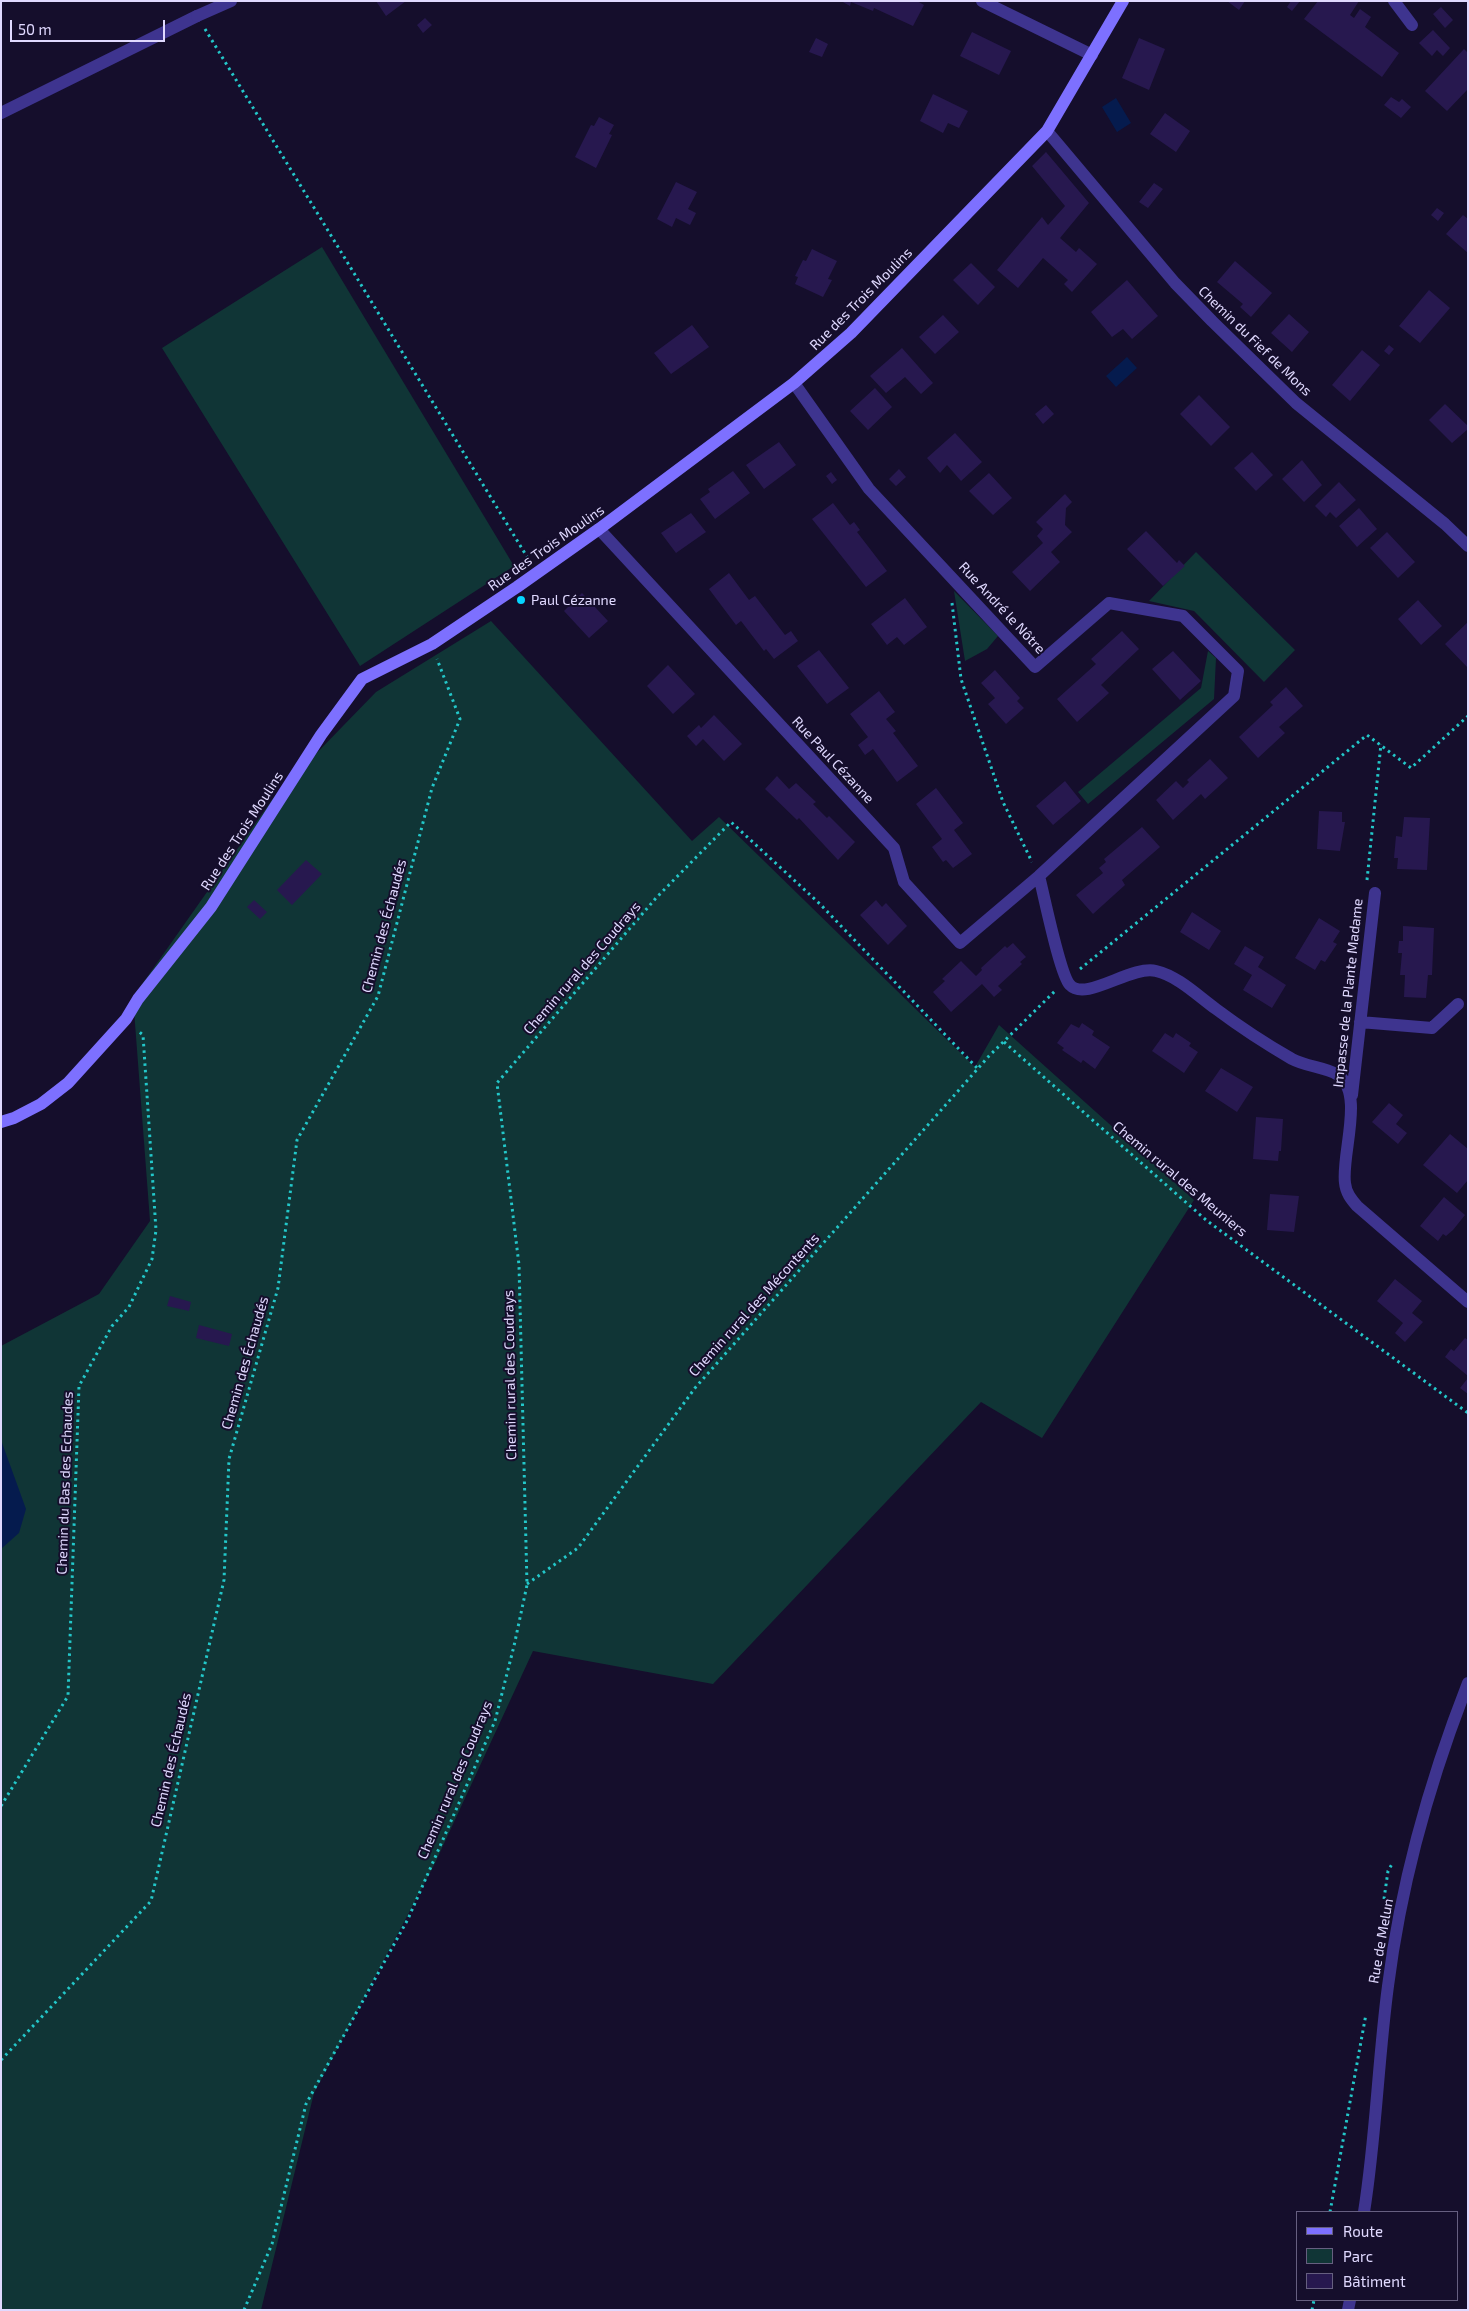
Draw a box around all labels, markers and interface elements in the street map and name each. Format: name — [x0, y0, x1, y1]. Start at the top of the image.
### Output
scale bar — [12, 10, 168, 42]
text: 50 m — [18, 20, 52, 38]
street label: Rue des Trois Moulins — [806, 244, 916, 354]
street label: Chemin du Fief de Mons — [1195, 283, 1315, 399]
street label: Rue des Trois Moulins — [485, 502, 607, 594]
street label: Rue André le Nôtre — [955, 559, 1049, 657]
place label: Paul Cézanne — [531, 592, 616, 608]
marker: Paul Cézanne — [515, 594, 527, 606]
street label: Rue Paul Cézanne — [788, 713, 878, 807]
street label: Rue des Trois Moulins — [197, 769, 287, 893]
street label: Chemin des Échaudés — [358, 857, 410, 995]
street label: Chemin rural des Coudrays — [520, 898, 644, 1038]
street label: Impasse de la Plante Madame — [1330, 898, 1366, 1088]
street label: Chemin rural des Meuniers — [1109, 1118, 1251, 1240]
street label: Chemin rural des Mécontents — [685, 1230, 823, 1380]
street label: Chemin rural des Coudrays — [500, 1290, 520, 1460]
street label: Chemin des Échaudés — [218, 1295, 272, 1431]
street label: Chemin du Bas des Echaudes — [53, 1391, 77, 1575]
street label: Chemin des Échaudés — [147, 1691, 195, 1829]
street label: Chemin rural des Coudrays — [414, 1698, 496, 1862]
street label: Rue de Melun — [1365, 1897, 1397, 1985]
legend — [1296, 2211, 1459, 2301]
text: Route — [1343, 2222, 1383, 2240]
text: Parc — [1343, 2247, 1373, 2265]
text: Bâtiment — [1343, 2272, 1406, 2290]

